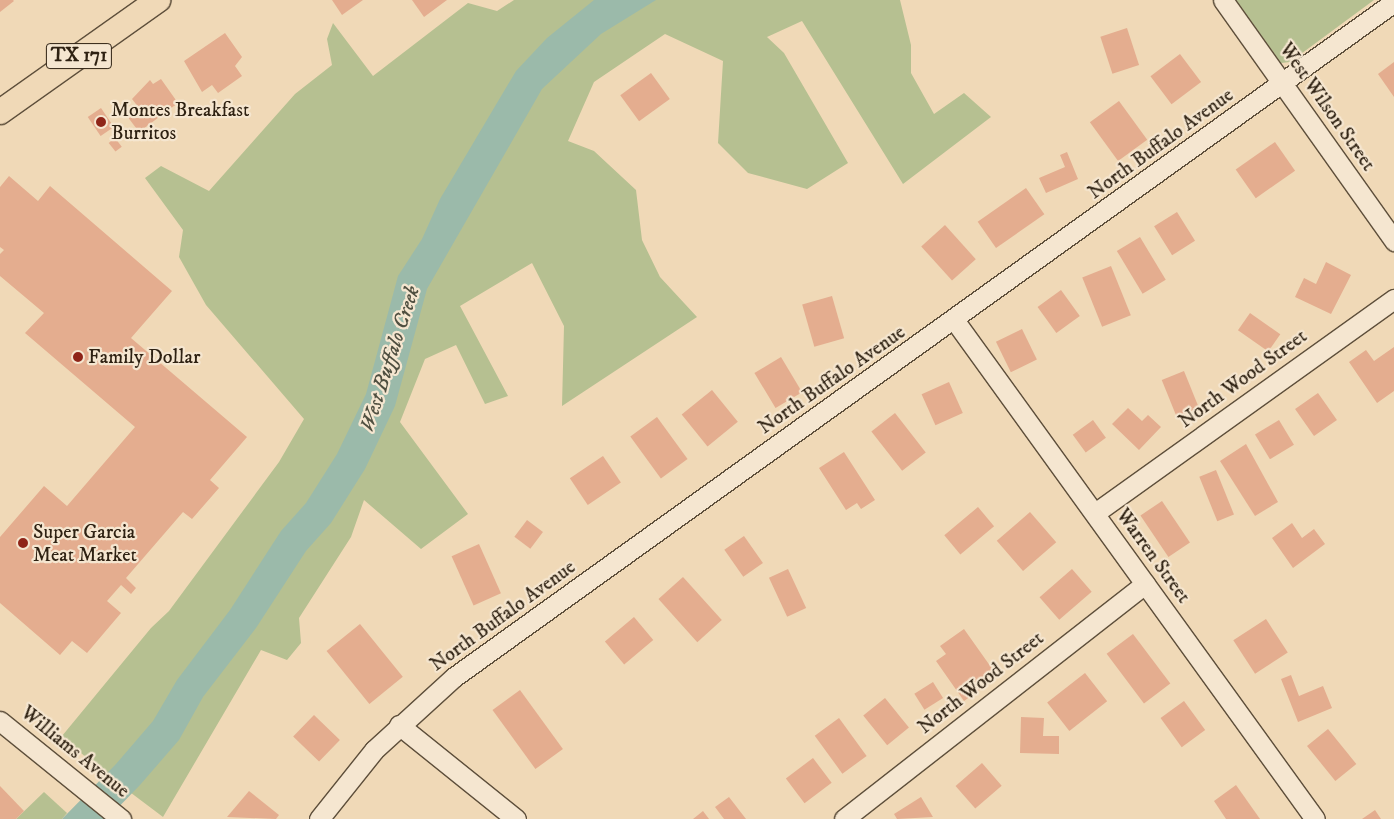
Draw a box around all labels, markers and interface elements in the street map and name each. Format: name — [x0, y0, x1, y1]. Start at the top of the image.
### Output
street label: West Wilson Street — [1274, 38, 1380, 176]
road number: TX 171 — [45, 40, 113, 72]
street label: North Buffalo Avenue — [1084, 83, 1238, 205]
place label: Montes Breakfast Burritos — [111, 98, 249, 145]
marker: Montes Breakfast Burritos — [95, 116, 107, 128]
water label: West Buffalo Creek — [355, 283, 425, 435]
street label: North Buffalo Avenue — [754, 320, 910, 440]
street label: North Wood Street — [1174, 324, 1312, 434]
place label: Family Dollar — [88, 345, 200, 369]
marker: Family Dollar — [72, 351, 84, 363]
street label: Warren Street — [1111, 504, 1195, 608]
place label: Super Garcia Meat Market — [33, 520, 137, 567]
marker: Super Garcia Meat Market — [17, 537, 29, 549]
street label: North Buffalo Avenue — [426, 555, 580, 677]
street label: North Wood Street — [913, 627, 1049, 739]
street label: Williams Avenue — [16, 701, 134, 803]

